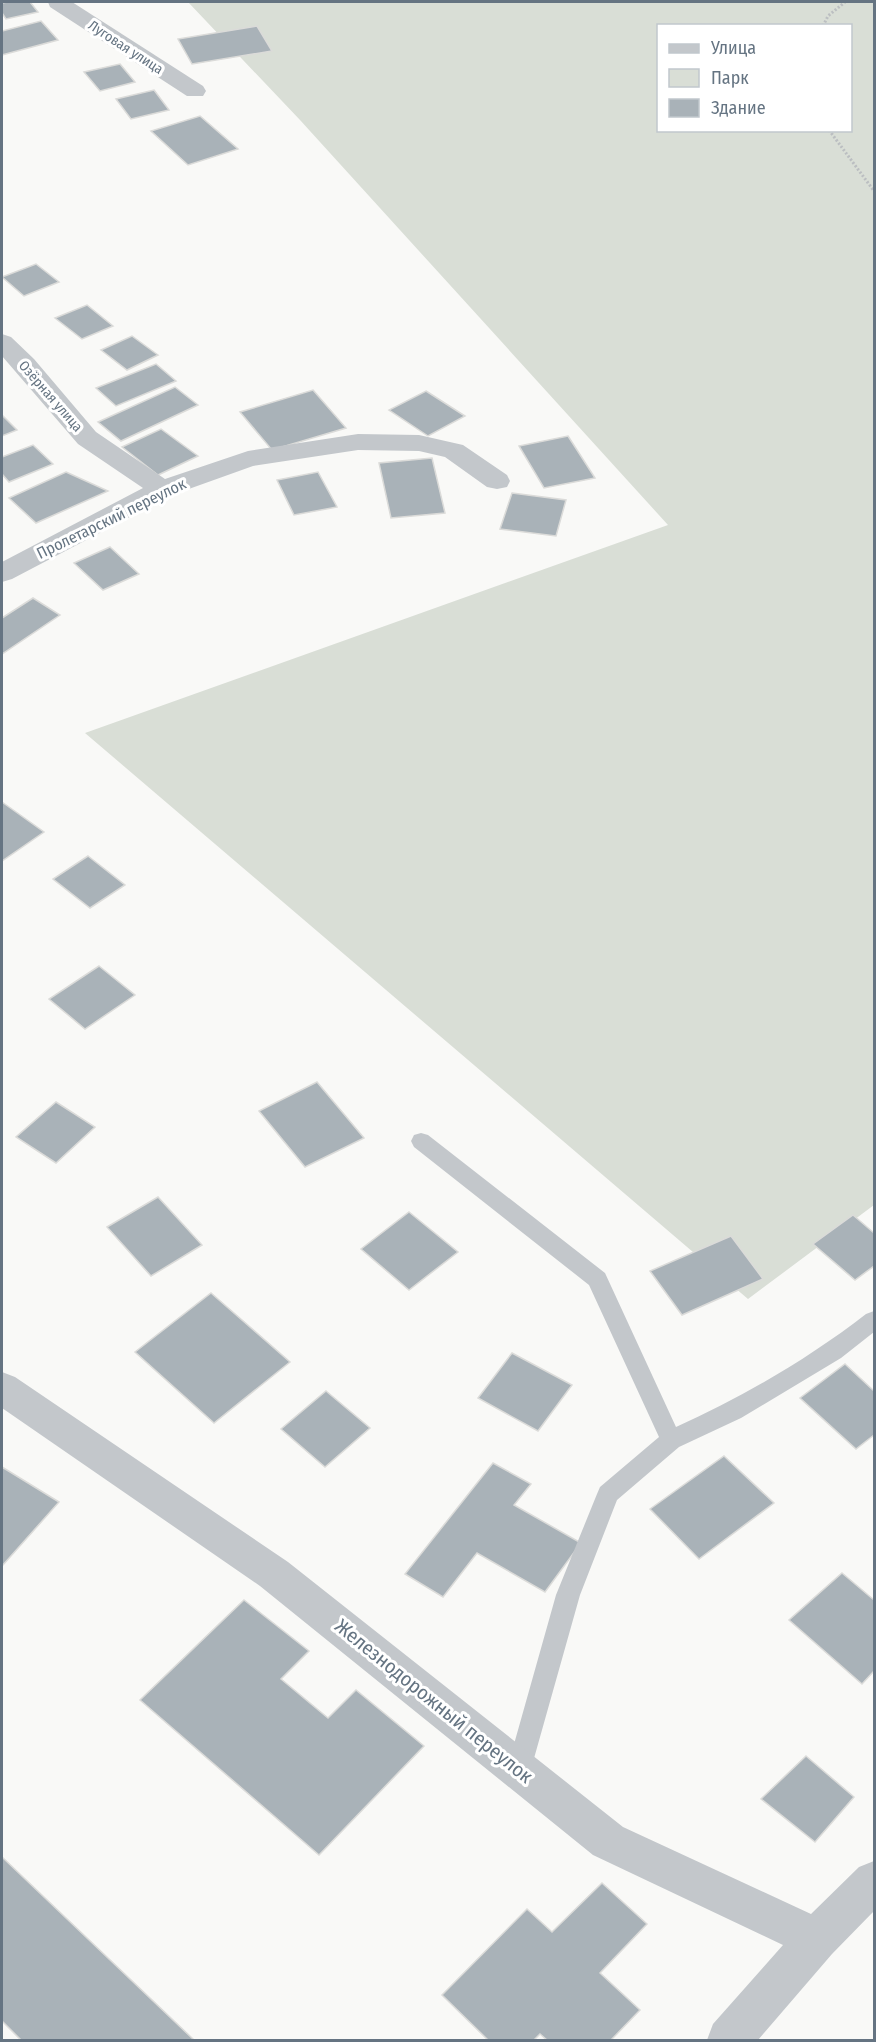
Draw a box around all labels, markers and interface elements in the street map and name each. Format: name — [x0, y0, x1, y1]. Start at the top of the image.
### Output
street label: Луговая улица — [85, 17, 167, 78]
legend — [657, 24, 852, 132]
text: Улица — [710, 37, 756, 59]
text: Парк — [711, 67, 749, 89]
text: Здание — [711, 97, 766, 119]
street label: Озёрная улица — [15, 357, 86, 436]
street label: Пролетарский переулок — [34, 474, 189, 563]
street label: Железнодорожный переулок — [330, 1614, 538, 1789]

